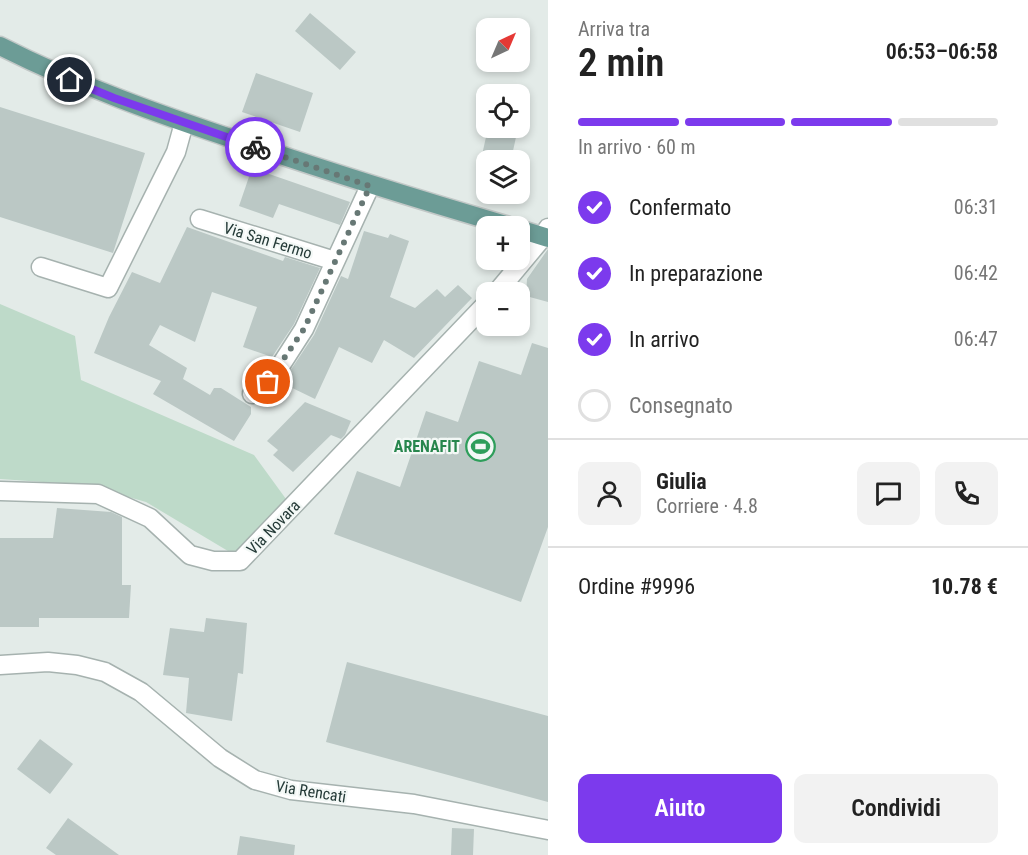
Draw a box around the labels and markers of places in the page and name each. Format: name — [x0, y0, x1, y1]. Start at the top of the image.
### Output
pin — [44, 54, 95, 105]
pin — [242, 356, 293, 407]
sports icon: ARENAFIT — [465, 430, 497, 462]
place label: ARENAFIT — [394, 437, 460, 456]

